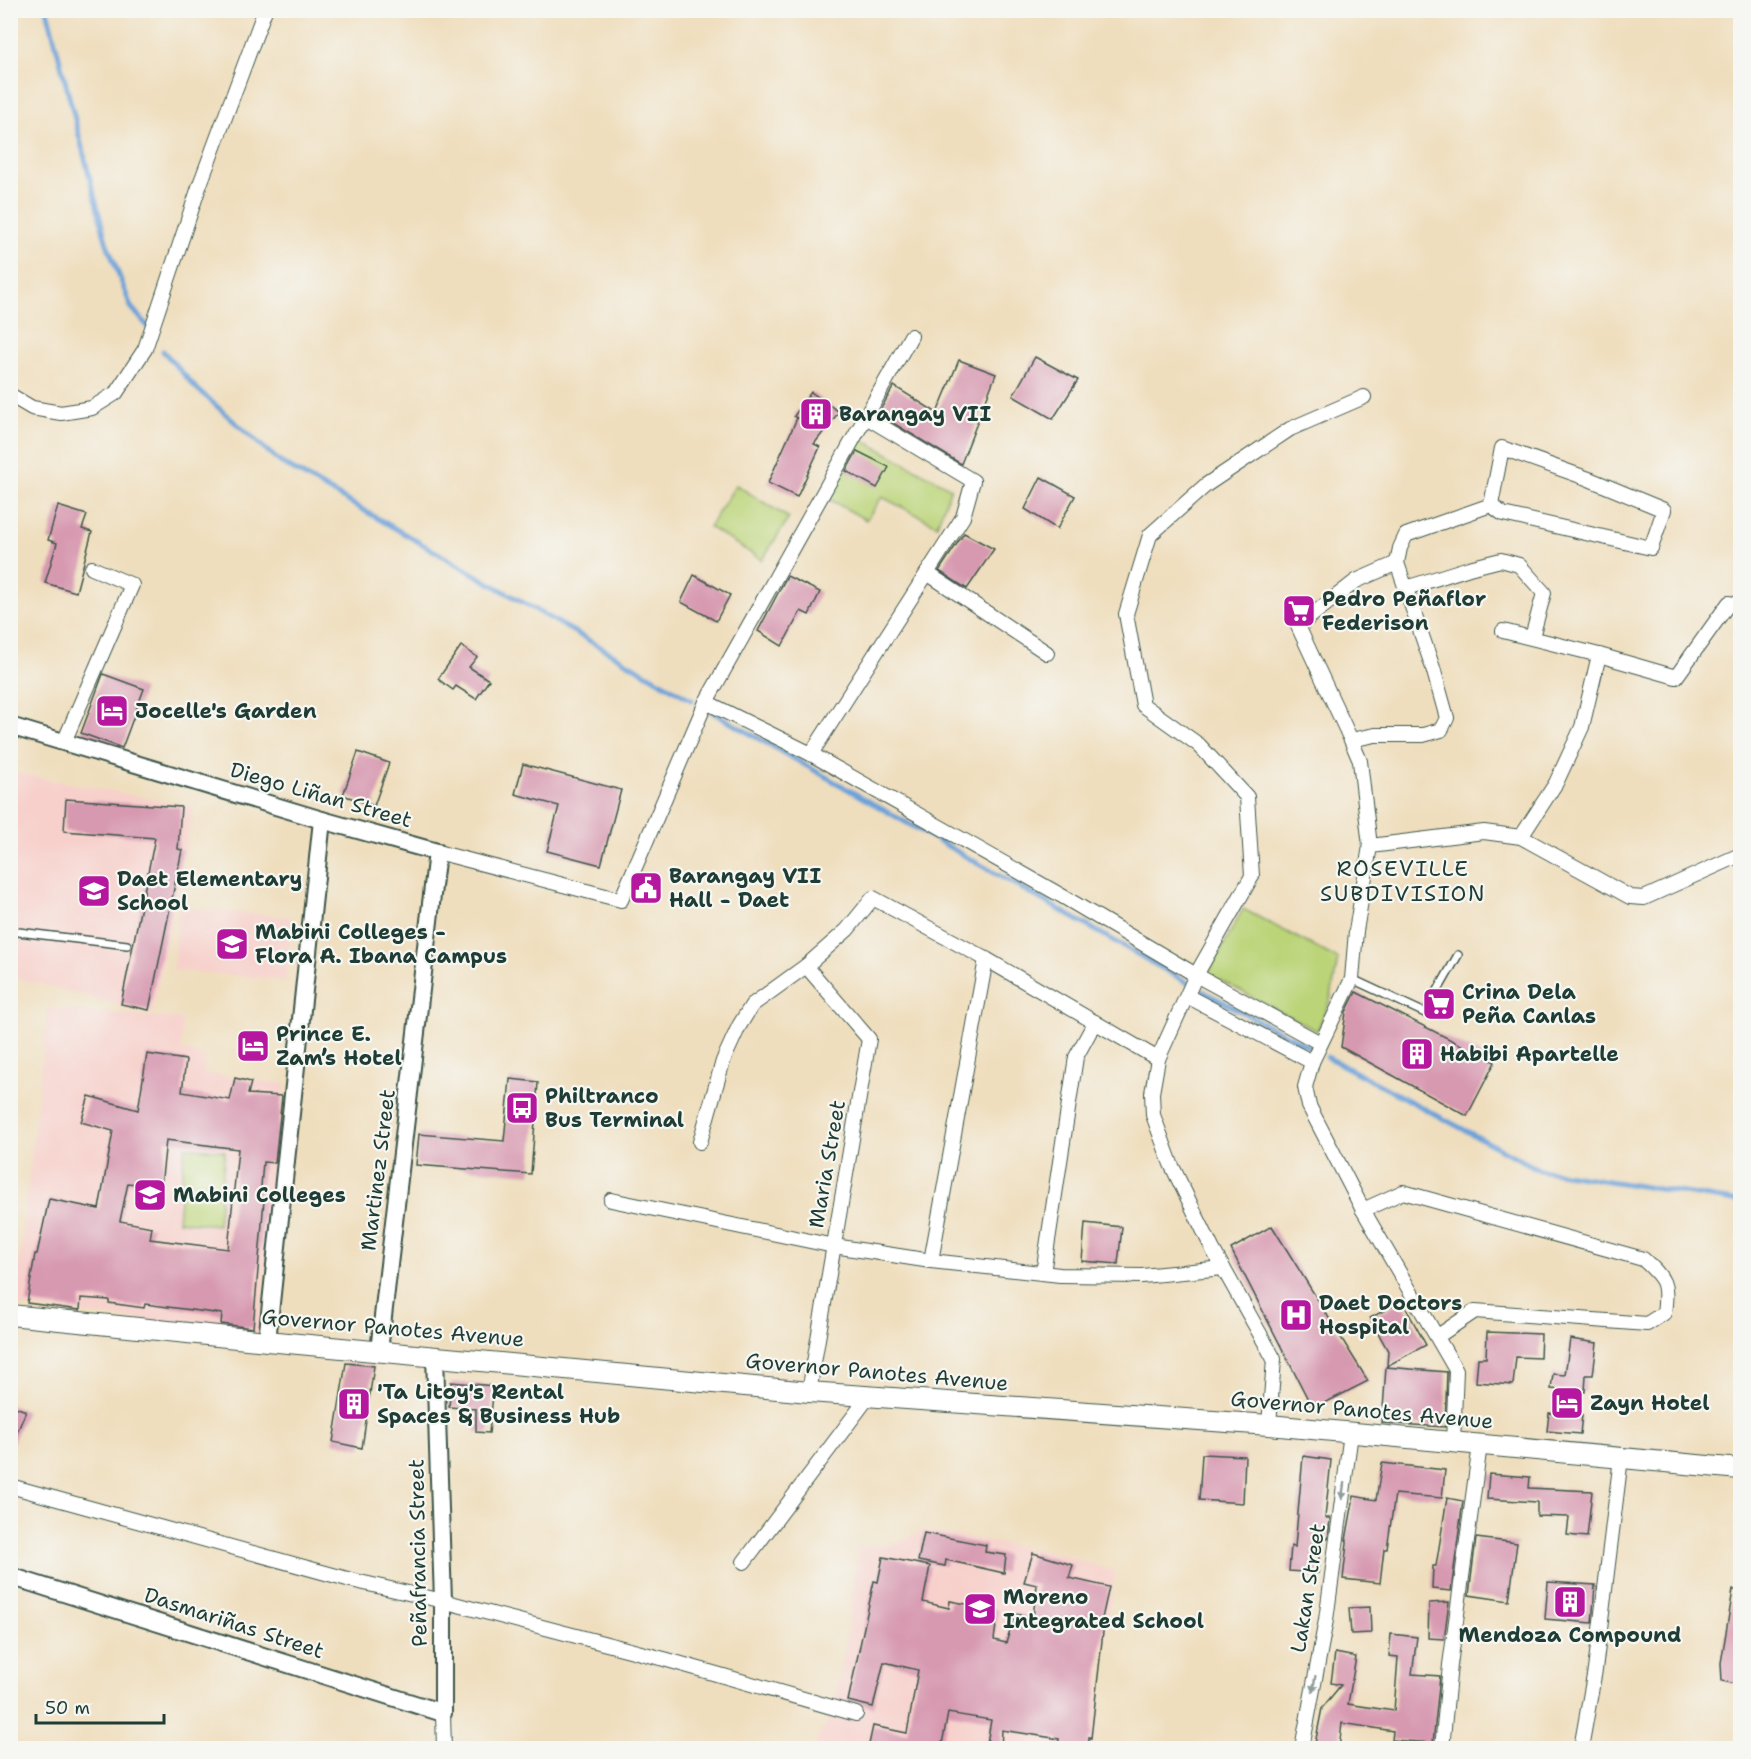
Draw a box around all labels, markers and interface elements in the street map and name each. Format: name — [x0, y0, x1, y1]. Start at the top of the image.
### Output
building icon: Barangay VII — [798, 396, 834, 432]
place label: Barangay VII — [839, 400, 991, 428]
place label: Pedro Peñaflor Federison — [1322, 585, 1486, 637]
supermarket icon: Pedro Peñaflor Federison — [1281, 593, 1317, 629]
hotel icon: Jocelle's Garden — [94, 693, 130, 729]
place label: Jocelle's Garden — [135, 697, 317, 725]
street label: Diego Liñan Street — [227, 756, 415, 834]
district label: ROSEVILLE SUBDIVISION — [1320, 854, 1486, 908]
place label: Barangay VII Hall - Daet — [669, 862, 821, 914]
place label: Daet Elementary School — [117, 865, 302, 917]
public building icon: Barangay VII Hall - Daet — [628, 870, 664, 906]
school or university icon: Daet Elementary School — [76, 873, 112, 909]
place label: Mabini Colleges - Flora A. Ibana Campus — [255, 918, 507, 970]
school or university icon: Mabini Colleges - Flora A. Ibana Campus — [214, 926, 250, 962]
place label: Crina Dela Peña Canlas — [1462, 978, 1596, 1030]
supermarket icon: Crina Dela Peña Canlas — [1421, 986, 1457, 1022]
place label: Prince E. Zam’s Hotel — [276, 1020, 402, 1072]
hotel icon: Prince E. Zam’s Hotel — [235, 1028, 271, 1064]
building icon: Habibi Apartelle — [1399, 1036, 1435, 1072]
place label: Habibi Apartelle — [1440, 1040, 1619, 1068]
place label: Philtranco Bus Terminal — [545, 1082, 684, 1134]
street label: Martinez Street — [354, 1088, 402, 1252]
bus stop icon: Philtranco Bus Terminal — [504, 1090, 540, 1126]
street label: Maria Street — [802, 1098, 852, 1230]
school or university icon: Mabini Colleges — [132, 1177, 168, 1213]
place label: Mabini Colleges — [173, 1181, 346, 1209]
place label: Daet Doctors Hospital — [1319, 1289, 1462, 1341]
hospital icon: Daet Doctors Hospital — [1278, 1297, 1314, 1333]
street label: Governor Panotes Avenue — [260, 1303, 526, 1353]
street label: Governor Panotes Avenue — [744, 1347, 1010, 1397]
place label: 'Ta Litoy's Rental Spaces & Business Hub — [377, 1378, 620, 1430]
street label: Governor Panotes Avenue — [1229, 1385, 1495, 1435]
hotel icon: Zayn Hotel — [1549, 1385, 1585, 1421]
building icon: 'Ta Litoy's Rental Spaces & Business Hub — [336, 1386, 372, 1422]
place label: Zayn Hotel — [1590, 1389, 1710, 1417]
street label: Peñafrancia Street — [402, 1459, 434, 1647]
one-way arrow — [1339, 1482, 1348, 1501]
street label: Lakan Street — [1284, 1521, 1332, 1655]
street label: Dasmariñas Street — [141, 1581, 327, 1665]
place label: Moreno Integrated School — [1003, 1583, 1204, 1635]
building icon: Mendoza Compound — [1552, 1584, 1588, 1620]
school or university icon: Moreno Integrated School — [962, 1591, 998, 1627]
place label: Mendoza Compound — [1459, 1621, 1681, 1649]
one-way arrow — [1309, 1675, 1318, 1694]
scale bar — [36, 1687, 164, 1725]
text: 50 m — [45, 1696, 90, 1720]

